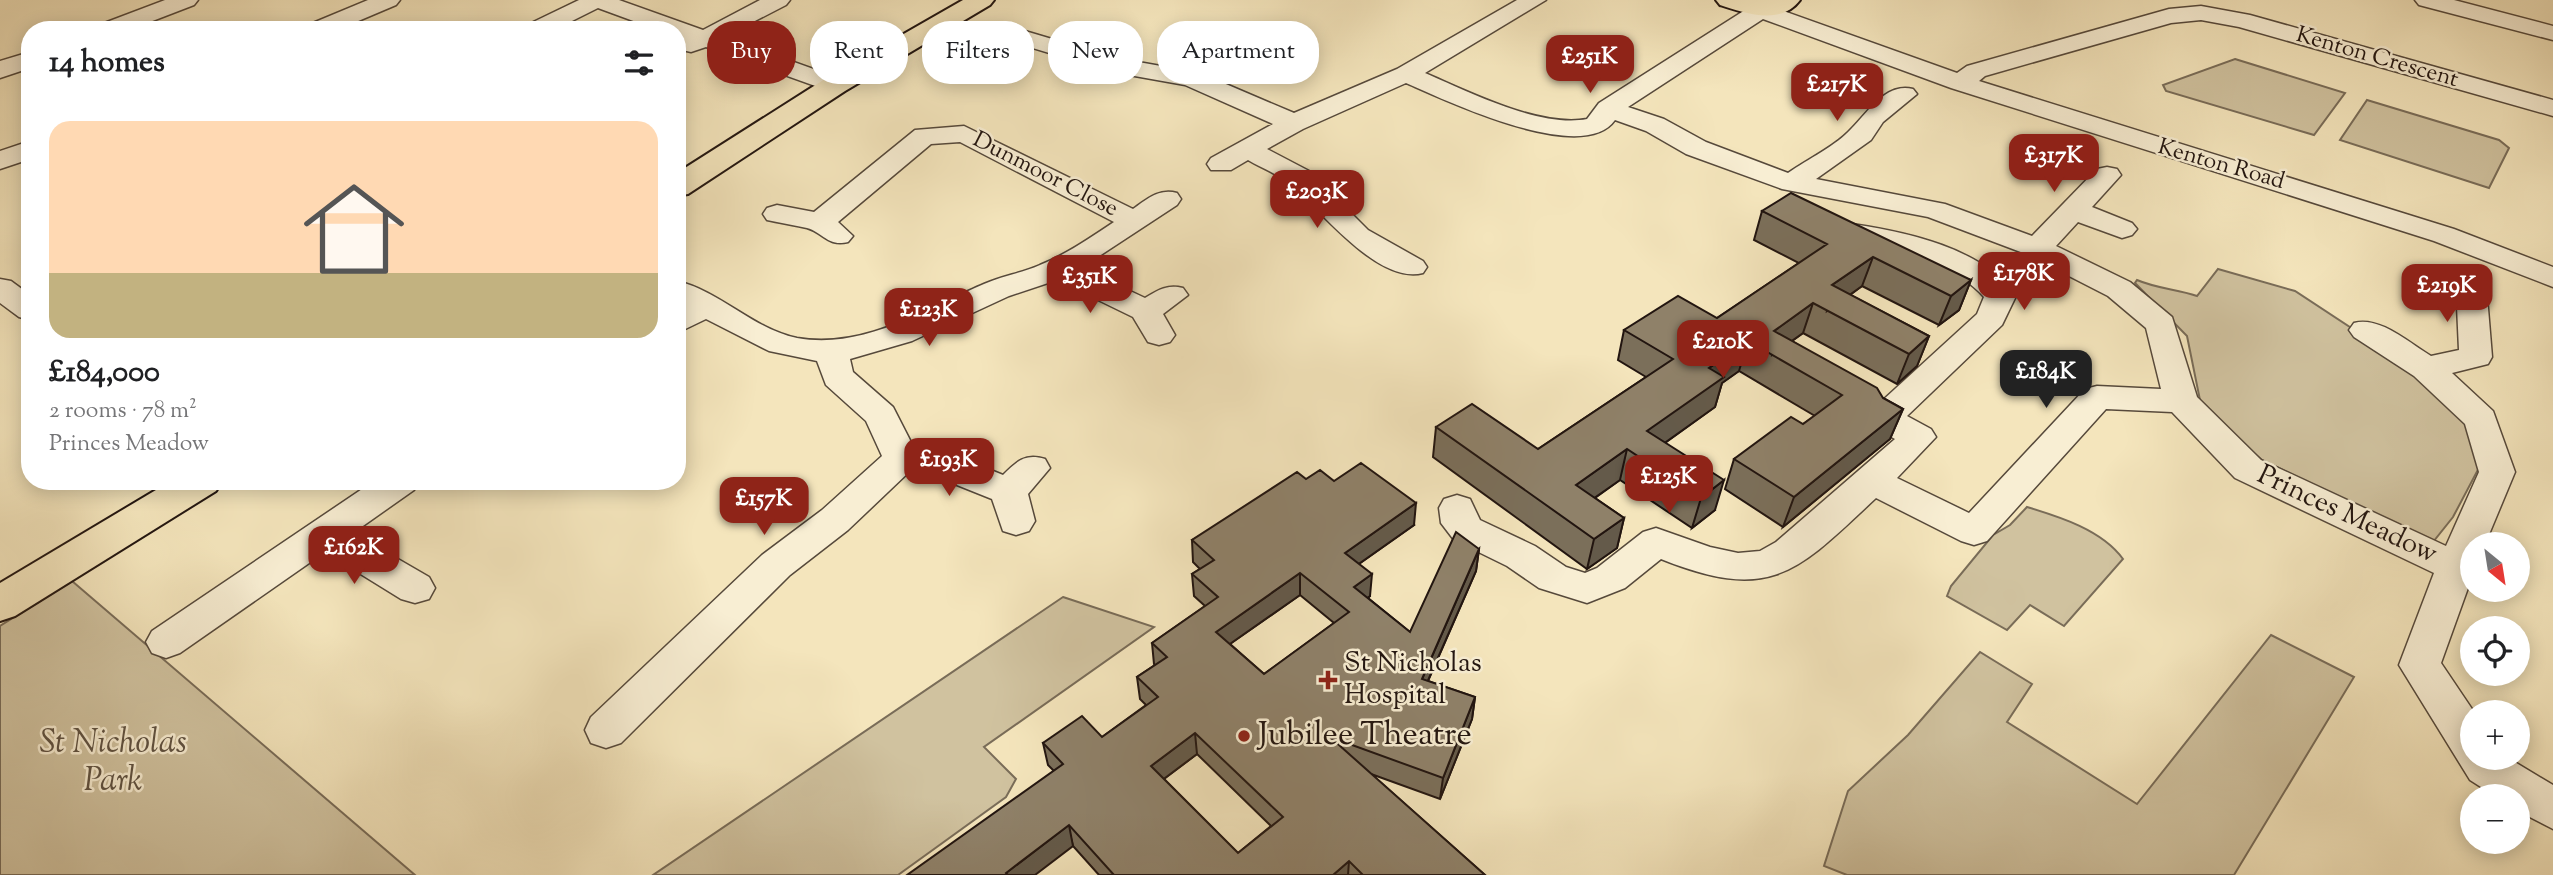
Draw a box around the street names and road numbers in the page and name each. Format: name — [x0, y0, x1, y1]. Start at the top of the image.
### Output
street label: Kenton Crescent — [2292, 19, 2462, 97]
street label: Dunmoor Close — [966, 124, 1124, 226]
street label: Kenton Road — [2154, 131, 2288, 199]
street label: Princes Meadow — [2250, 456, 2444, 574]

